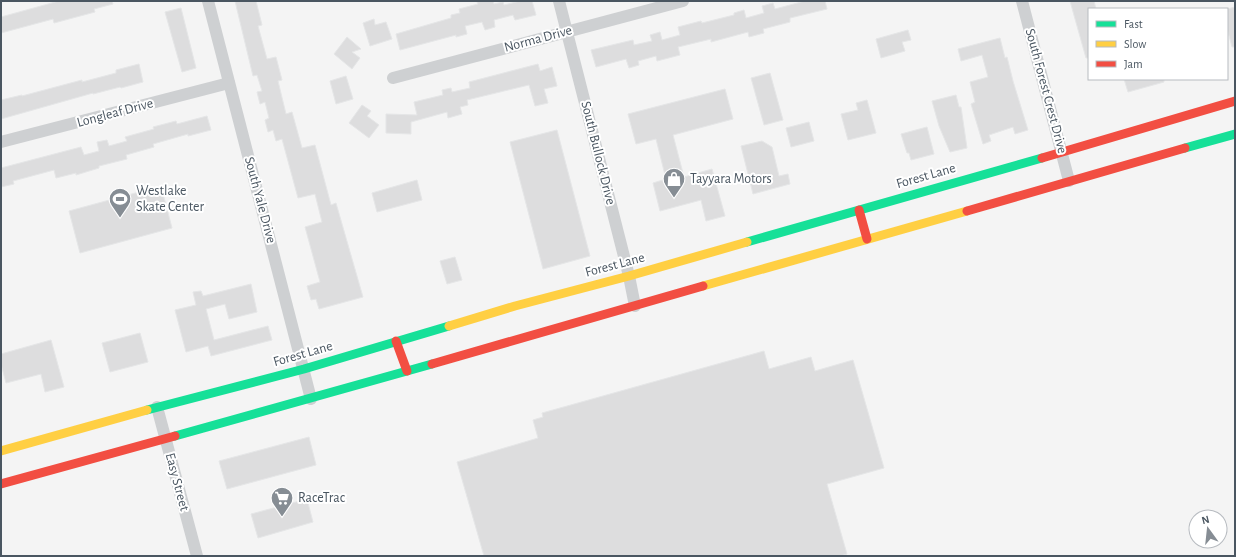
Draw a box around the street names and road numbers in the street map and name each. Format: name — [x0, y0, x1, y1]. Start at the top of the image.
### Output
street label: Norma Drive — [503, 23, 573, 55]
street label: South Forest Crest Drive — [1023, 27, 1069, 155]
street label: Longleaf Drive — [75, 96, 155, 130]
street label: South Bullock Drive — [578, 100, 618, 206]
street label: South Yale Drive — [242, 155, 278, 245]
street label: Forest Lane — [895, 161, 957, 191]
street label: Forest Lane — [584, 250, 646, 280]
street label: Forest Lane — [272, 339, 334, 369]
street label: Easy Street — [163, 452, 192, 513]

